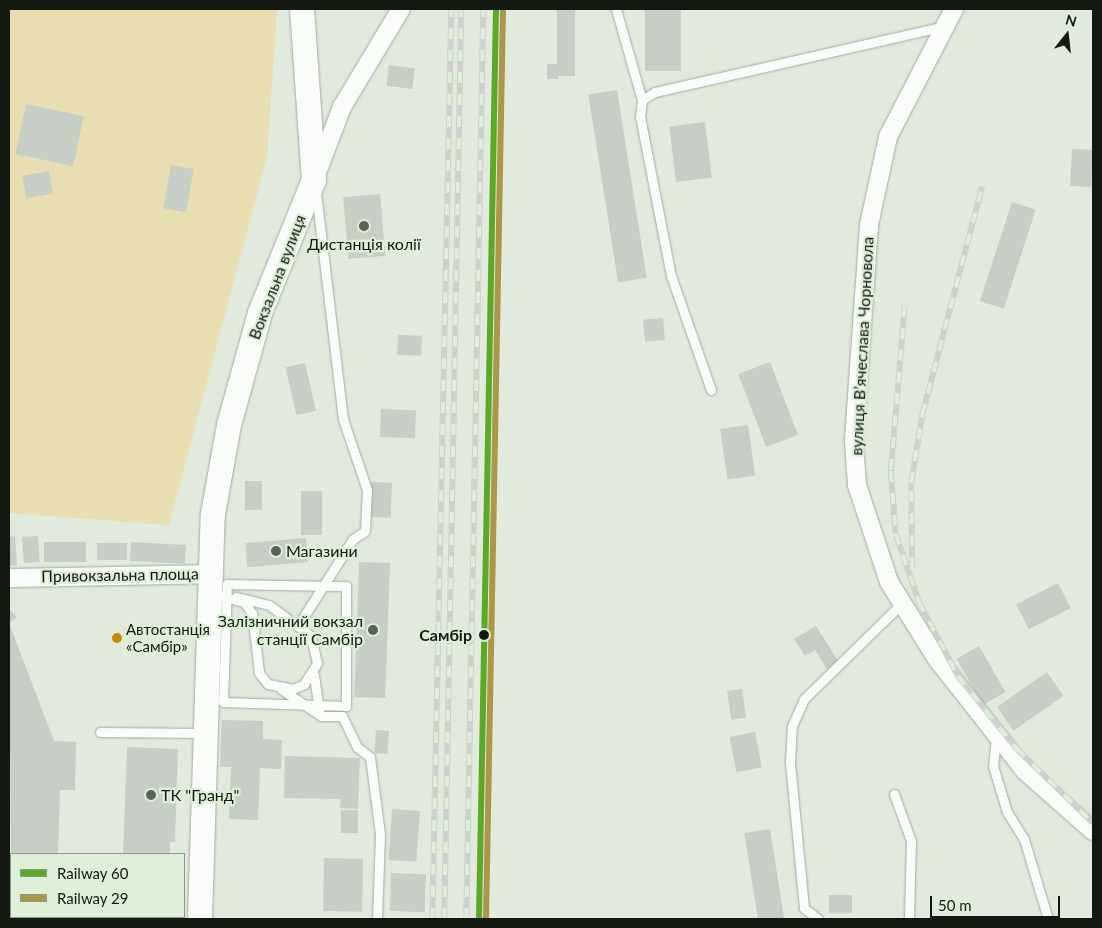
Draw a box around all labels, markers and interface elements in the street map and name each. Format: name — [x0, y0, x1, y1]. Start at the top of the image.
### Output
north arrow — [1042, 10, 1092, 60]
text: N — [1064, 10, 1079, 30]
street label: Вокзальна вулиця — [244, 212, 310, 342]
marker: Дистанція колії — [358, 220, 370, 232]
place label: Дистанція колії — [307, 234, 421, 254]
street label: вулиця Вʼячеслава Чорновола — [847, 236, 877, 456]
place label: Магазини — [286, 541, 358, 561]
marker: Магазини — [270, 545, 282, 557]
street label: Привокзальна площа — [41, 564, 199, 586]
place label: Залізничний вокзал станції Самбір — [218, 611, 363, 649]
place label: Автостанція «Самбір» — [126, 620, 210, 655]
marker: Залізничний вокзал станції Самбір — [367, 624, 379, 636]
place label: Самбір — [419, 625, 472, 645]
marker: Самбір — [476, 627, 492, 643]
marker: Автостанція «Самбір» — [112, 633, 122, 643]
place label: ТК "Гранд" — [161, 785, 239, 805]
marker: ТК "Гранд" — [145, 789, 157, 801]
legend — [10, 853, 185, 918]
text: Railway 60 — [57, 864, 128, 882]
scale bar — [932, 886, 1062, 918]
text: Railway 29 — [57, 889, 128, 907]
text: 50 m — [938, 896, 972, 914]

